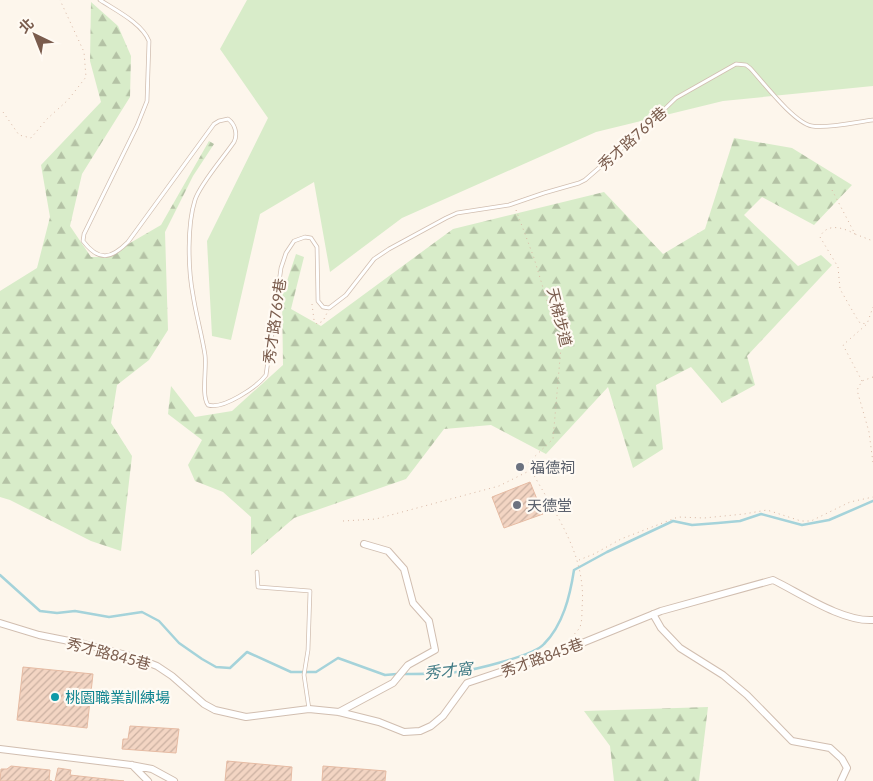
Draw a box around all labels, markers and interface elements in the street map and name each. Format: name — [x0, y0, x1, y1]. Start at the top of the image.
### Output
north arrow — [10, 10, 60, 60]
text: 北 — [15, 14, 37, 36]
street label: 秀才路769巷 — [594, 103, 670, 173]
street label: 秀才路769巷 — [259, 277, 289, 365]
street label: 天梯步道 — [544, 286, 576, 348]
place label: 福德祠 — [530, 458, 575, 476]
marker: 福德祠 — [514, 461, 526, 473]
place label: 天德堂 — [527, 496, 572, 514]
marker: 天德堂 — [511, 499, 523, 511]
street label: 秀才路845巷 — [65, 633, 153, 673]
street label: 秀才路845巷 — [498, 634, 586, 680]
water label: 秀才窩 — [423, 658, 476, 682]
place label: 桃園職業訓練場 — [65, 688, 170, 706]
marker: 桃園職業訓練場 — [49, 691, 61, 703]

